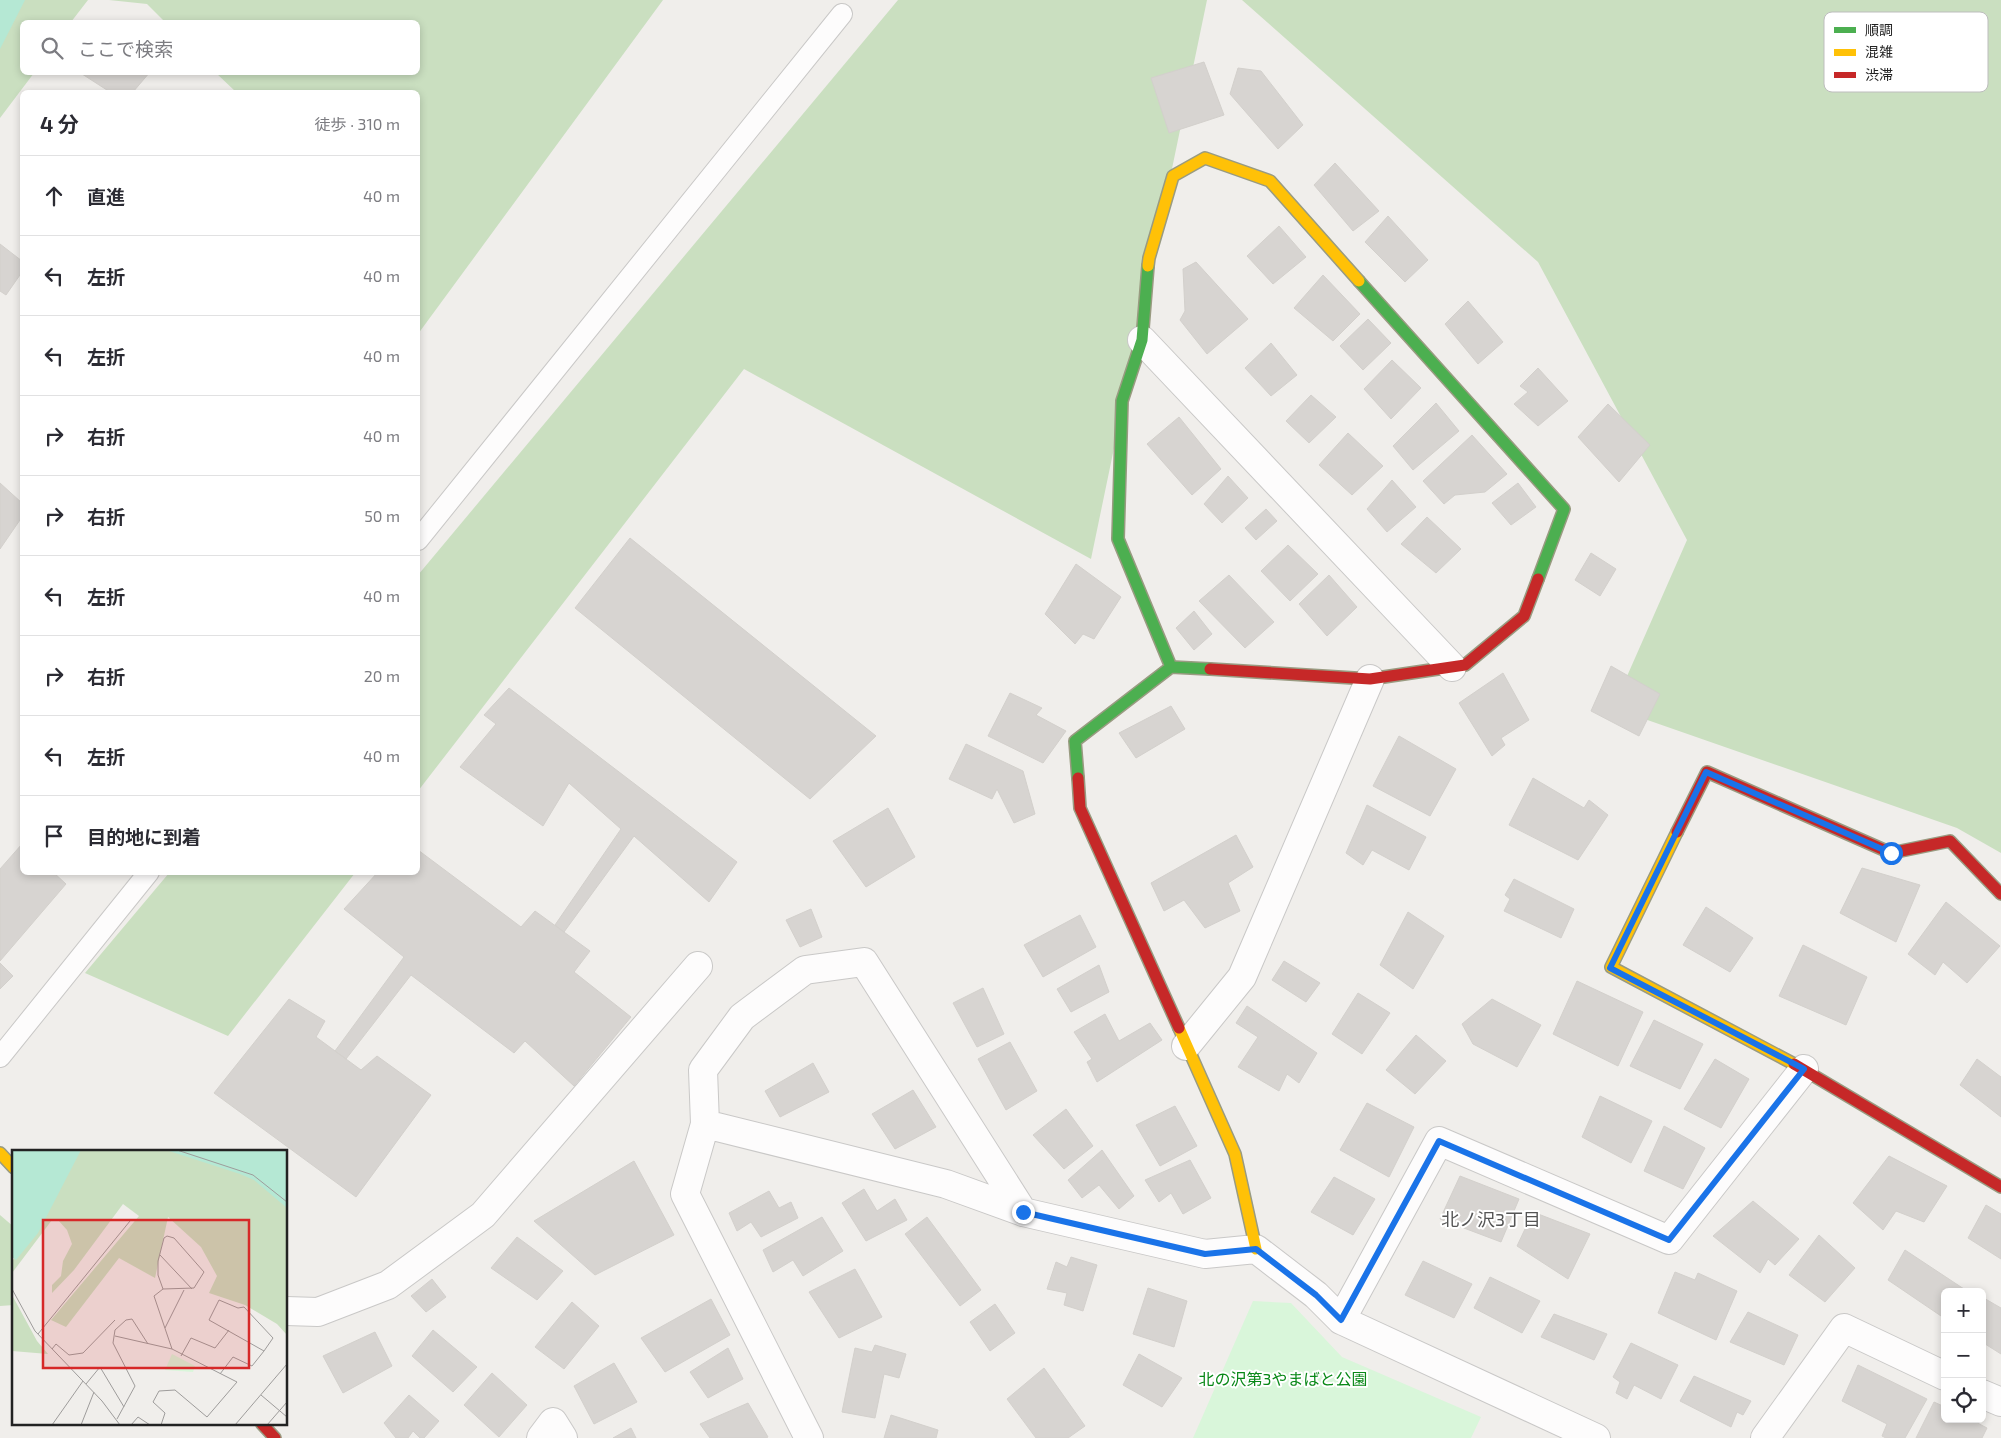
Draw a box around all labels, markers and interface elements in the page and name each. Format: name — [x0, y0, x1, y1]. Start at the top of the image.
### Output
legend — [1824, 12, 1988, 92]
search box — [20, 20, 420, 75]
text: 順調 — [1865, 21, 1893, 38]
icon: search — [38, 34, 66, 62]
text: ここで検索 — [78, 37, 173, 60]
text: 混雑 — [1865, 43, 1893, 60]
text: 渋滞 — [1865, 66, 1893, 83]
text: 4 分 — [40, 111, 79, 136]
text: 徒歩 · 310 m — [315, 114, 400, 133]
icon: ahead — [40, 182, 68, 210]
text: 直進 — [87, 185, 125, 208]
text: 40 m — [363, 186, 400, 205]
icon: left — [40, 262, 68, 290]
text: 左折 — [87, 265, 125, 288]
text: 40 m — [363, 266, 400, 285]
icon: left — [40, 342, 68, 370]
text: 左折 — [87, 345, 125, 368]
text: 40 m — [363, 346, 400, 365]
icon: right — [40, 422, 68, 450]
text: 右折 — [87, 425, 125, 448]
text: 40 m — [363, 426, 400, 445]
icon: right — [40, 502, 68, 530]
text: 右折 — [87, 505, 125, 528]
text: 50 m — [364, 506, 400, 525]
icon: left — [40, 582, 68, 610]
text: 左折 — [87, 585, 125, 608]
text: 40 m — [363, 586, 400, 605]
icon: right — [40, 662, 68, 690]
text: 右折 — [87, 665, 125, 688]
text: 20 m — [364, 666, 400, 685]
icon: left — [40, 742, 68, 770]
text: 左折 — [87, 745, 125, 768]
text: 40 m — [363, 746, 400, 765]
icon: arrive — [40, 822, 68, 850]
text: 目的地に到着 — [87, 825, 201, 848]
route start — [1880, 842, 1903, 865]
inset map — [12, 1150, 288, 1426]
route end — [1012, 1201, 1035, 1224]
district label: 北ノ沢3丁目 — [1441, 1208, 1541, 1230]
map controls — [1941, 1288, 1986, 1423]
button: + — [1941, 1288, 1986, 1333]
button: − — [1941, 1333, 1986, 1378]
park label: 北の沢第3やまばと公園 — [1199, 1369, 1367, 1388]
button: locate — [1941, 1378, 1986, 1423]

